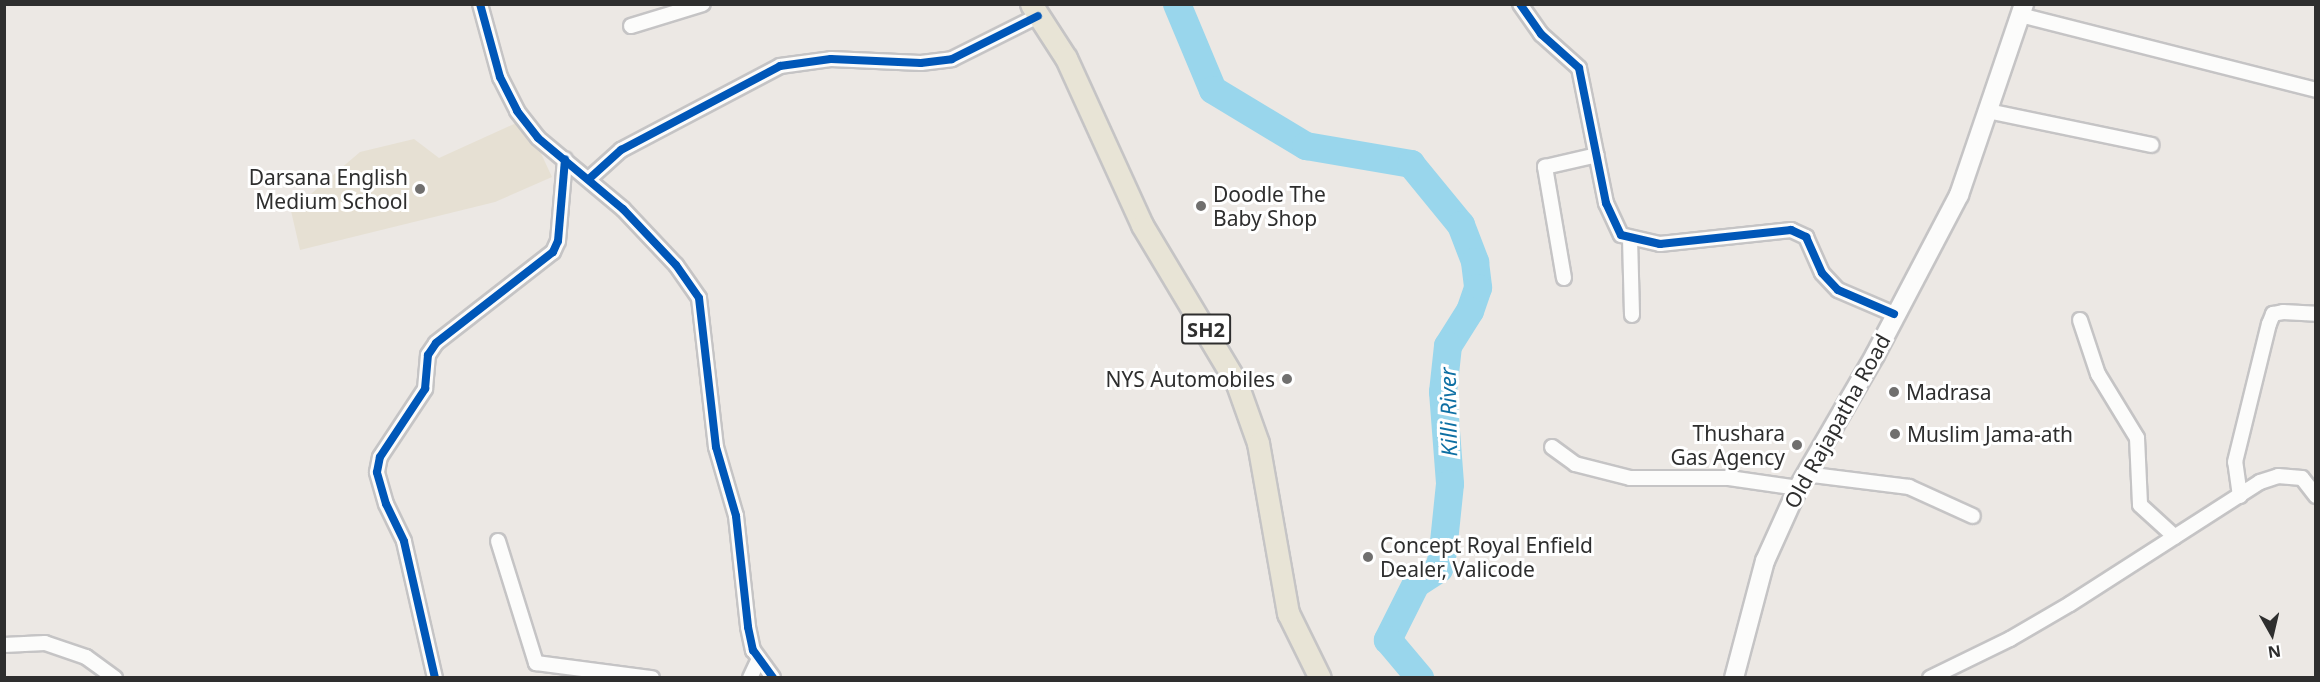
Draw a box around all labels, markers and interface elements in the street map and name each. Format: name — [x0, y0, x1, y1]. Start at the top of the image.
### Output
place label: Darsana English Medium School — [249, 164, 408, 214]
place label: Doodle The Baby Shop — [1213, 181, 1326, 231]
marker: Darsana English Medium School — [413, 182, 427, 196]
marker: Doodle The Baby Shop — [1194, 199, 1208, 213]
road number: SH2 — [1180, 312, 1232, 346]
street label: Old Rajapatha Road — [1779, 330, 1895, 512]
place label: NYS Automobiles — [1105, 366, 1275, 392]
water label: Killi River — [1434, 367, 1462, 457]
marker: NYS Automobiles — [1280, 372, 1294, 386]
place label: Madrasa — [1906, 379, 1992, 405]
marker: Madrasa — [1887, 385, 1901, 399]
place label: Thushara Gas Agency — [1670, 420, 1785, 470]
place label: Muslim Jama-ath — [1907, 421, 2073, 447]
marker: Muslim Jama-ath — [1888, 427, 1902, 441]
marker: Thushara Gas Agency — [1790, 438, 1804, 452]
place label: Concept Royal Enfield Dealer, Valicode — [1380, 532, 1593, 582]
marker: Concept Royal Enfield Dealer, Valicode — [1361, 550, 1375, 564]
north arrow — [2242, 604, 2302, 664]
text: N — [2267, 640, 2282, 664]

